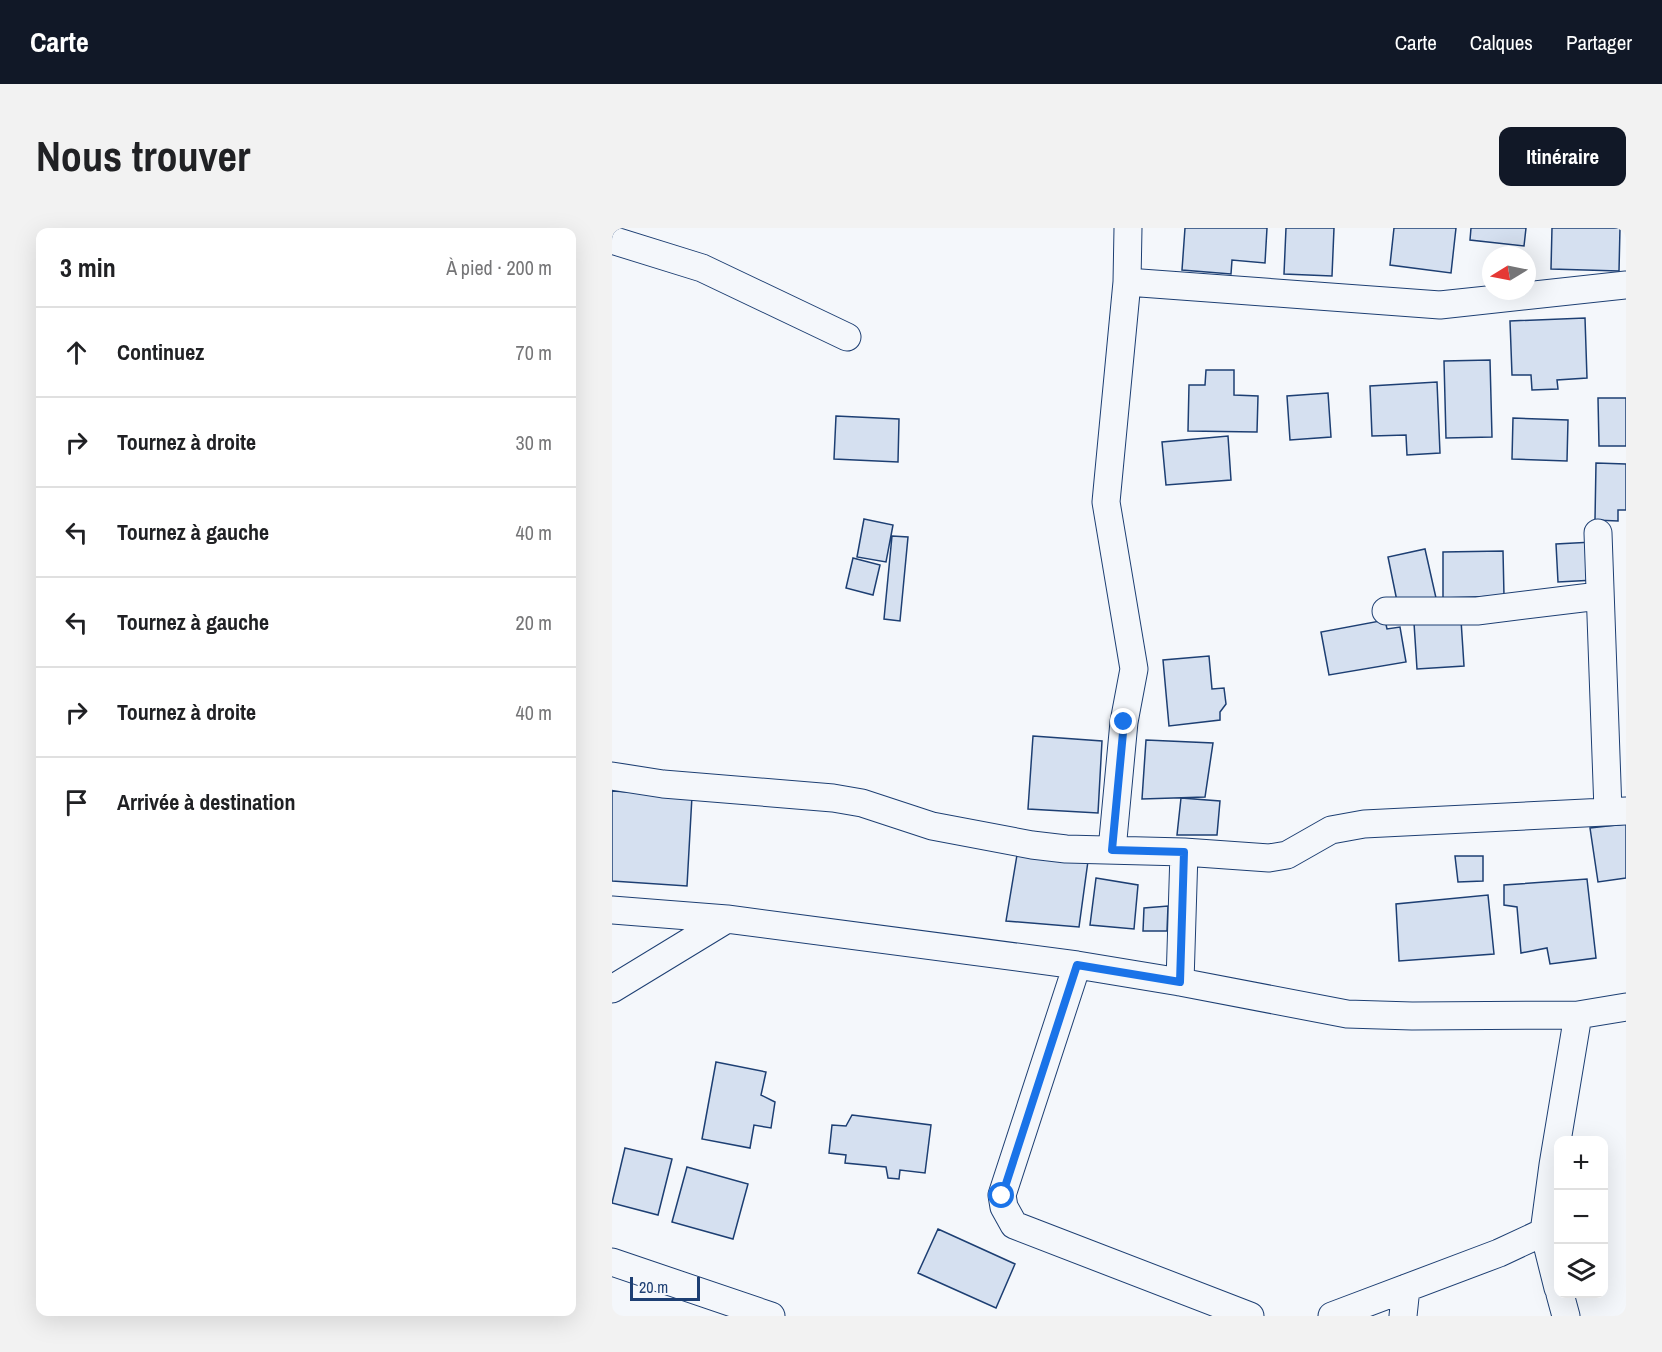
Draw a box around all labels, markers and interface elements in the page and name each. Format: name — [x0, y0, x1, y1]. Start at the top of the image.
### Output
text: Carte — [30, 23, 89, 61]
text: Carte — [1395, 28, 1437, 57]
text: Calques — [1470, 28, 1533, 57]
text: Partager — [1566, 28, 1632, 57]
button: Itinéraire — [1499, 127, 1626, 186]
text: Nous trouver — [36, 128, 250, 184]
north arrow — [1482, 246, 1536, 300]
text: 3 min — [60, 250, 116, 285]
text: À pied · 200 m — [446, 254, 552, 281]
icon: ahead — [60, 336, 93, 369]
text: Continuez — [117, 337, 204, 367]
text: 70 m — [516, 339, 552, 366]
icon: right — [60, 426, 93, 459]
text: Tournez à droite — [117, 427, 256, 457]
text: 30 m — [516, 429, 552, 456]
icon: left — [60, 516, 93, 549]
text: Tournez à gauche — [117, 517, 269, 547]
text: 40 m — [516, 519, 552, 546]
icon: left — [60, 606, 93, 639]
text: Tournez à gauche — [117, 607, 269, 637]
text: 20 m — [516, 609, 552, 636]
icon: right — [60, 696, 93, 729]
text: Tournez à droite — [117, 697, 256, 727]
text: 40 m — [516, 699, 552, 726]
route end — [1110, 708, 1136, 734]
icon: arrive — [60, 786, 93, 819]
text: Arrivée à destination — [117, 787, 295, 817]
map controls — [1554, 1136, 1608, 1298]
button: + — [1554, 1136, 1608, 1190]
route start — [988, 1182, 1014, 1208]
button: − — [1554, 1190, 1608, 1244]
button: layers — [1554, 1244, 1608, 1298]
scale bar — [630, 1274, 700, 1302]
text: 20 m — [639, 1276, 668, 1298]

